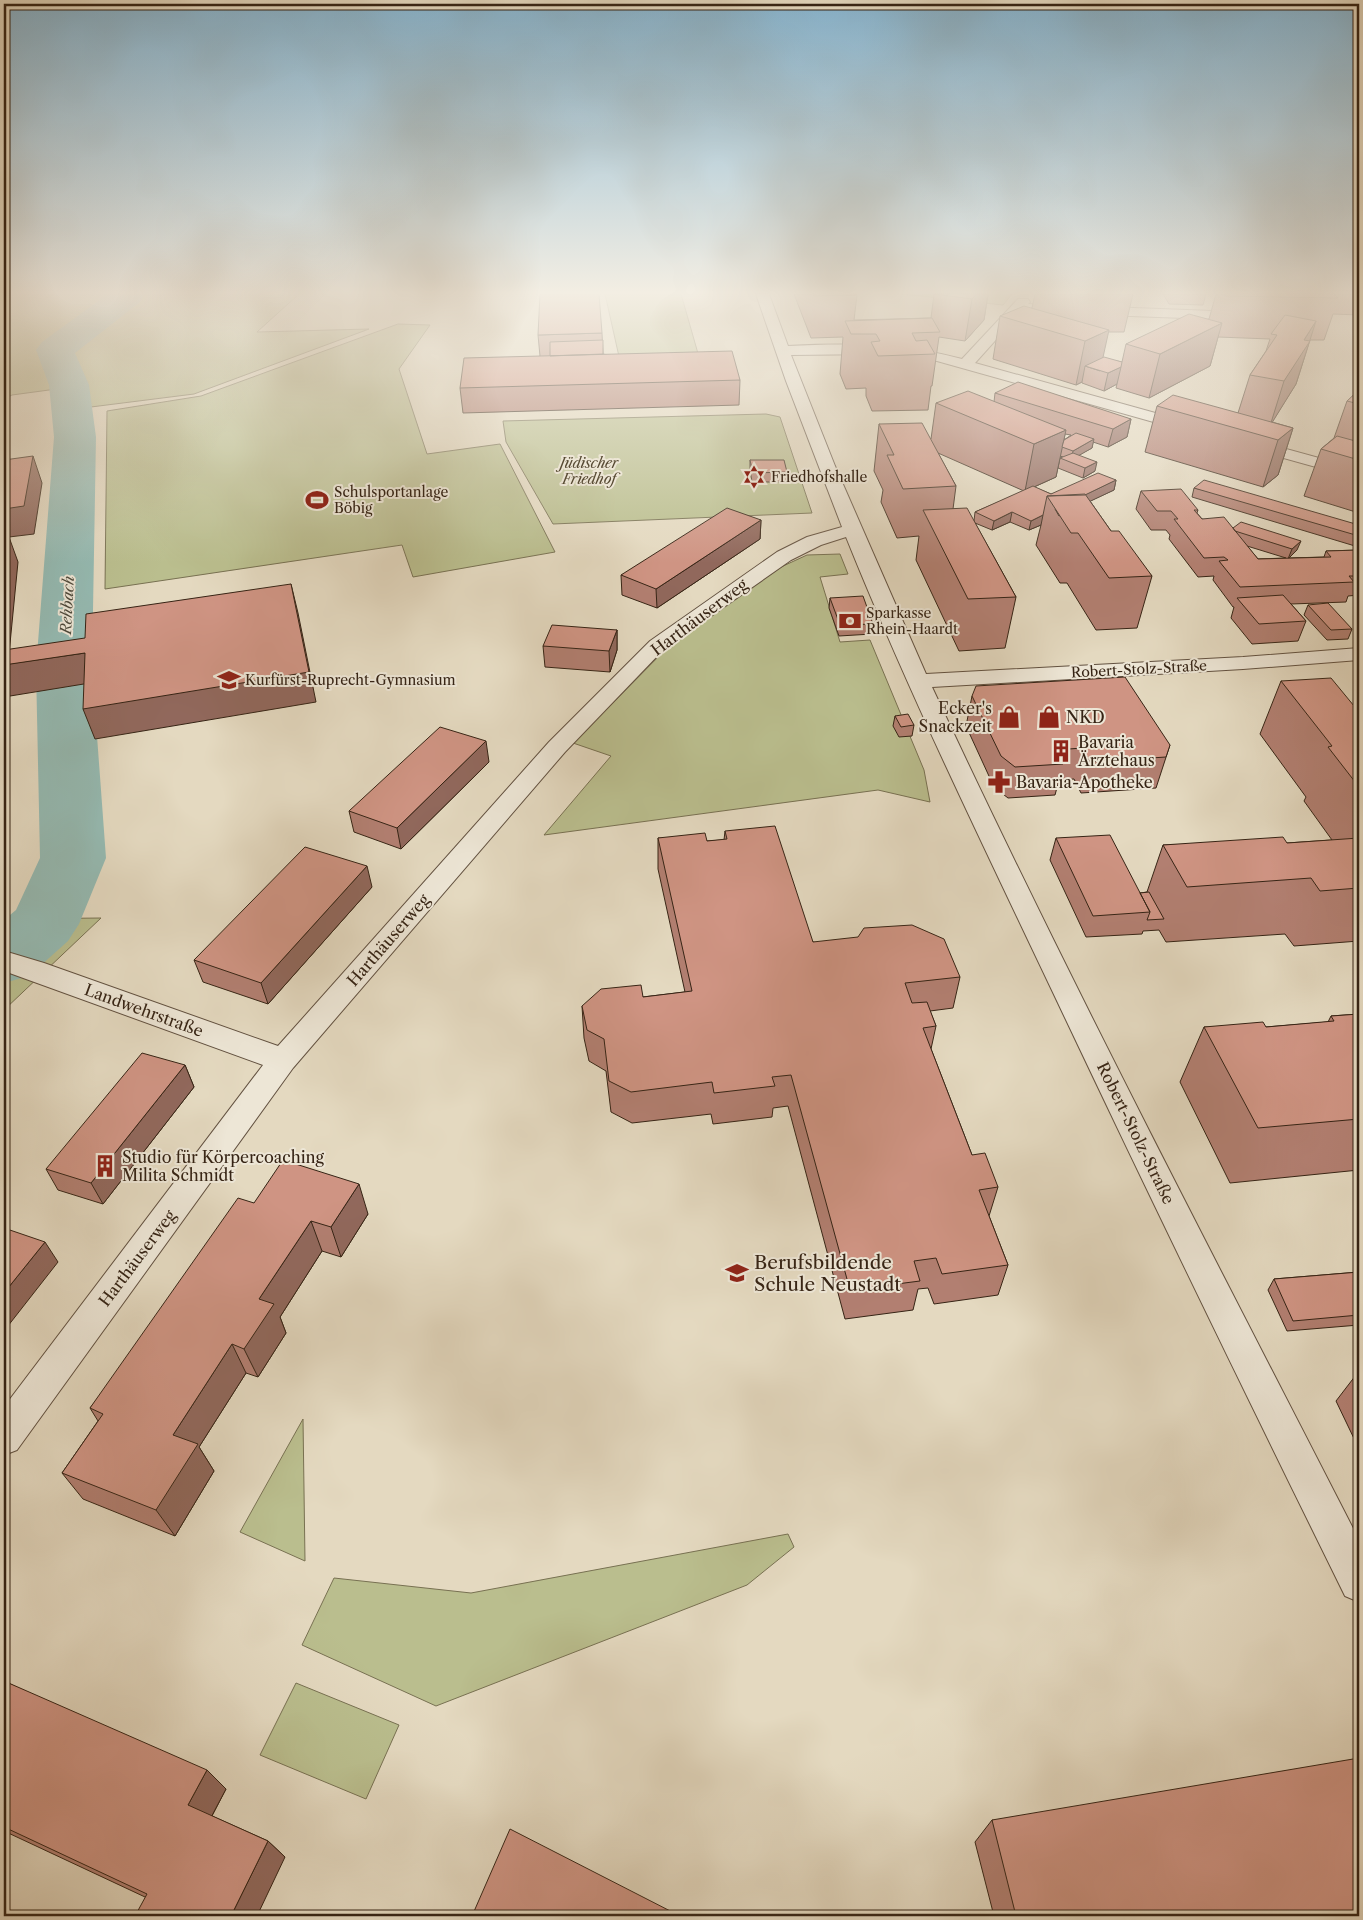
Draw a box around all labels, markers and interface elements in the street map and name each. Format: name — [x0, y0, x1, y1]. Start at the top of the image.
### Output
park label: Jüdischer Friedhof — [556, 454, 621, 488]
synagogue icon: Friedhofshalle — [741, 464, 767, 490]
place label: Friedhofshalle — [771, 468, 867, 486]
place label: Schulsportanlage Böbig — [334, 483, 448, 517]
sports icon: Schulsportanlage Böbig — [304, 487, 330, 513]
street label: Harthäuserweg — [647, 574, 752, 660]
water label: Rehbach — [56, 575, 78, 636]
place label: Sparkasse Rhein-Haardt — [866, 604, 958, 638]
bank icon: Sparkasse Rhein-Haardt — [837, 608, 863, 634]
street label: Robert-Stolz-Straße — [1071, 656, 1208, 682]
school or university icon: Kurfürst-Ruprecht-Gymnasium — [216, 667, 242, 693]
place label: Kurfürst-Ruprecht-Gymnasium — [245, 671, 456, 689]
place label: Ecker's Snackzeit — [919, 698, 992, 736]
shop icon: Ecker's Snackzeit — [996, 704, 1022, 730]
shop icon: NKD — [1036, 704, 1062, 730]
place label: NKD — [1066, 707, 1105, 727]
place label: Bavaria Ärztehaus — [1077, 732, 1155, 770]
building icon: Bavaria Ärztehaus — [1048, 738, 1074, 764]
pharmacy icon: Bavaria-Apotheke — [986, 769, 1012, 795]
place label: Bavaria-Apotheke — [1016, 772, 1153, 792]
street label: Harthäuserweg — [343, 889, 434, 990]
street label: Landwehrstraße — [82, 979, 206, 1041]
street label: Robert-Stolz-Straße — [1093, 1059, 1179, 1207]
place label: Studio für Körpercoaching Milita Schmidt — [122, 1147, 325, 1185]
building icon: Studio für Körpercoaching Milita Schmidt — [92, 1153, 118, 1179]
street label: Harthäuserweg — [94, 1205, 180, 1310]
place label: Berufsbildende Schule Neustadt — [754, 1251, 901, 1296]
school or university icon: Berufsbildende Schule Neustadt — [724, 1260, 750, 1286]

